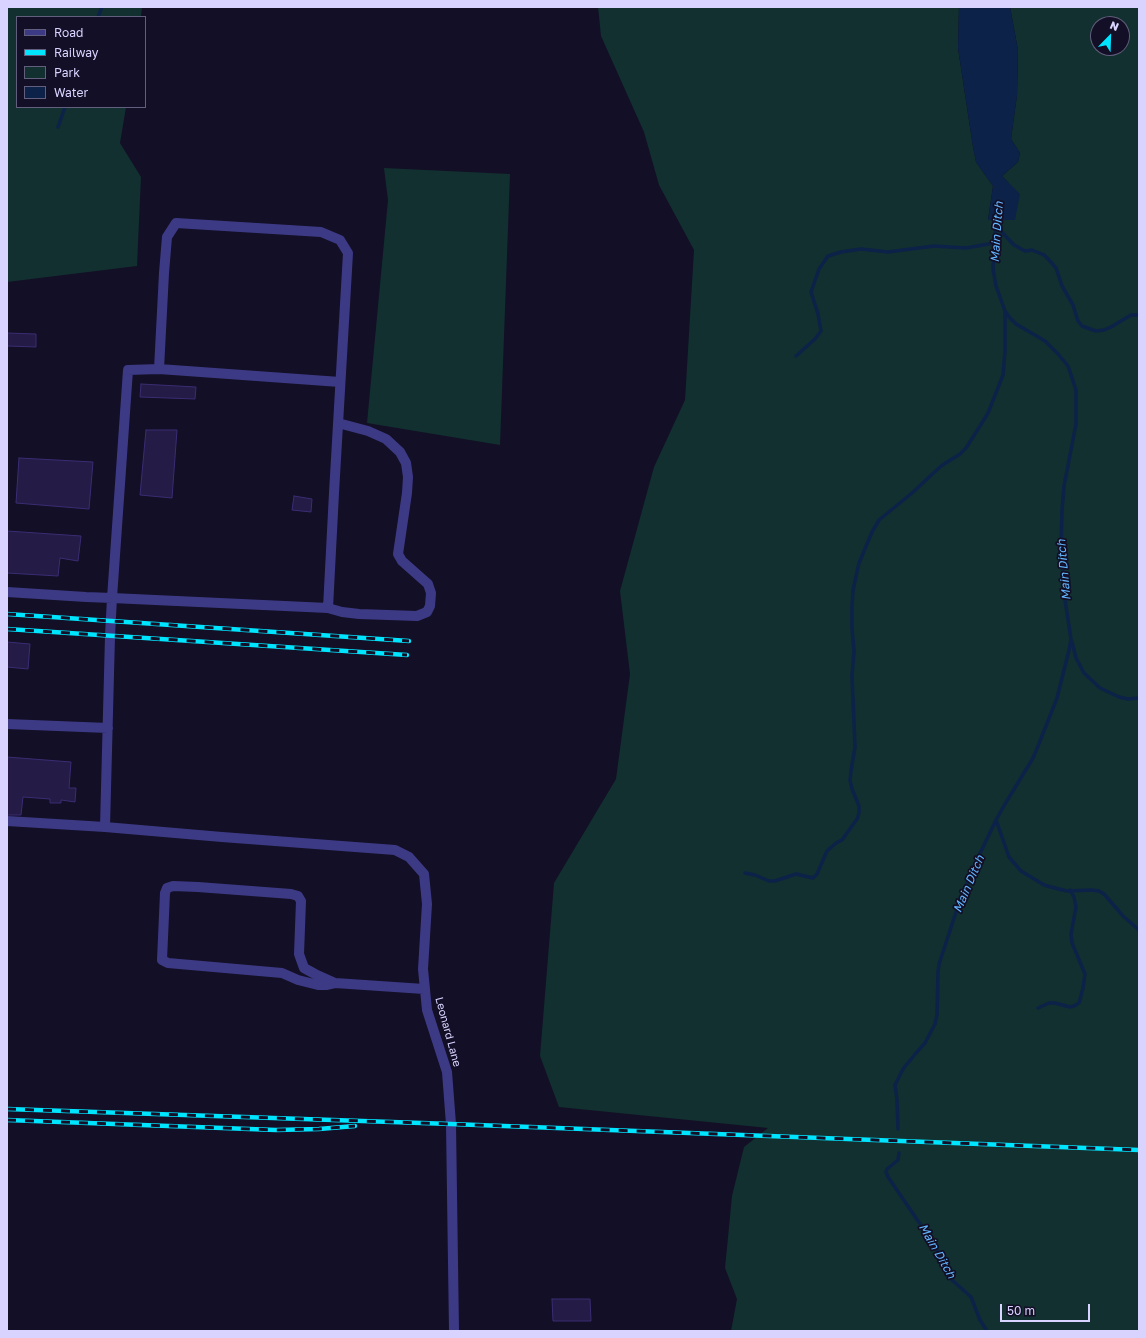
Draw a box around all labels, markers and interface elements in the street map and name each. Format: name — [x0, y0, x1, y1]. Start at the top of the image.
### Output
legend — [16, 16, 146, 108]
north arrow — [1090, 16, 1130, 56]
text: N — [1108, 18, 1121, 33]
text: Road — [54, 25, 83, 40]
text: Railway — [54, 45, 99, 60]
text: Park — [54, 65, 80, 80]
text: Water — [54, 85, 88, 100]
water label: Main Ditch — [988, 201, 1006, 263]
water label: Main Ditch — [1054, 539, 1074, 601]
water label: Main Ditch — [950, 853, 988, 915]
street label: Leonard Lane — [432, 996, 464, 1068]
water label: Main Ditch — [916, 1221, 958, 1281]
scale bar — [1002, 1296, 1092, 1322]
text: 50 m — [1007, 1303, 1035, 1318]

